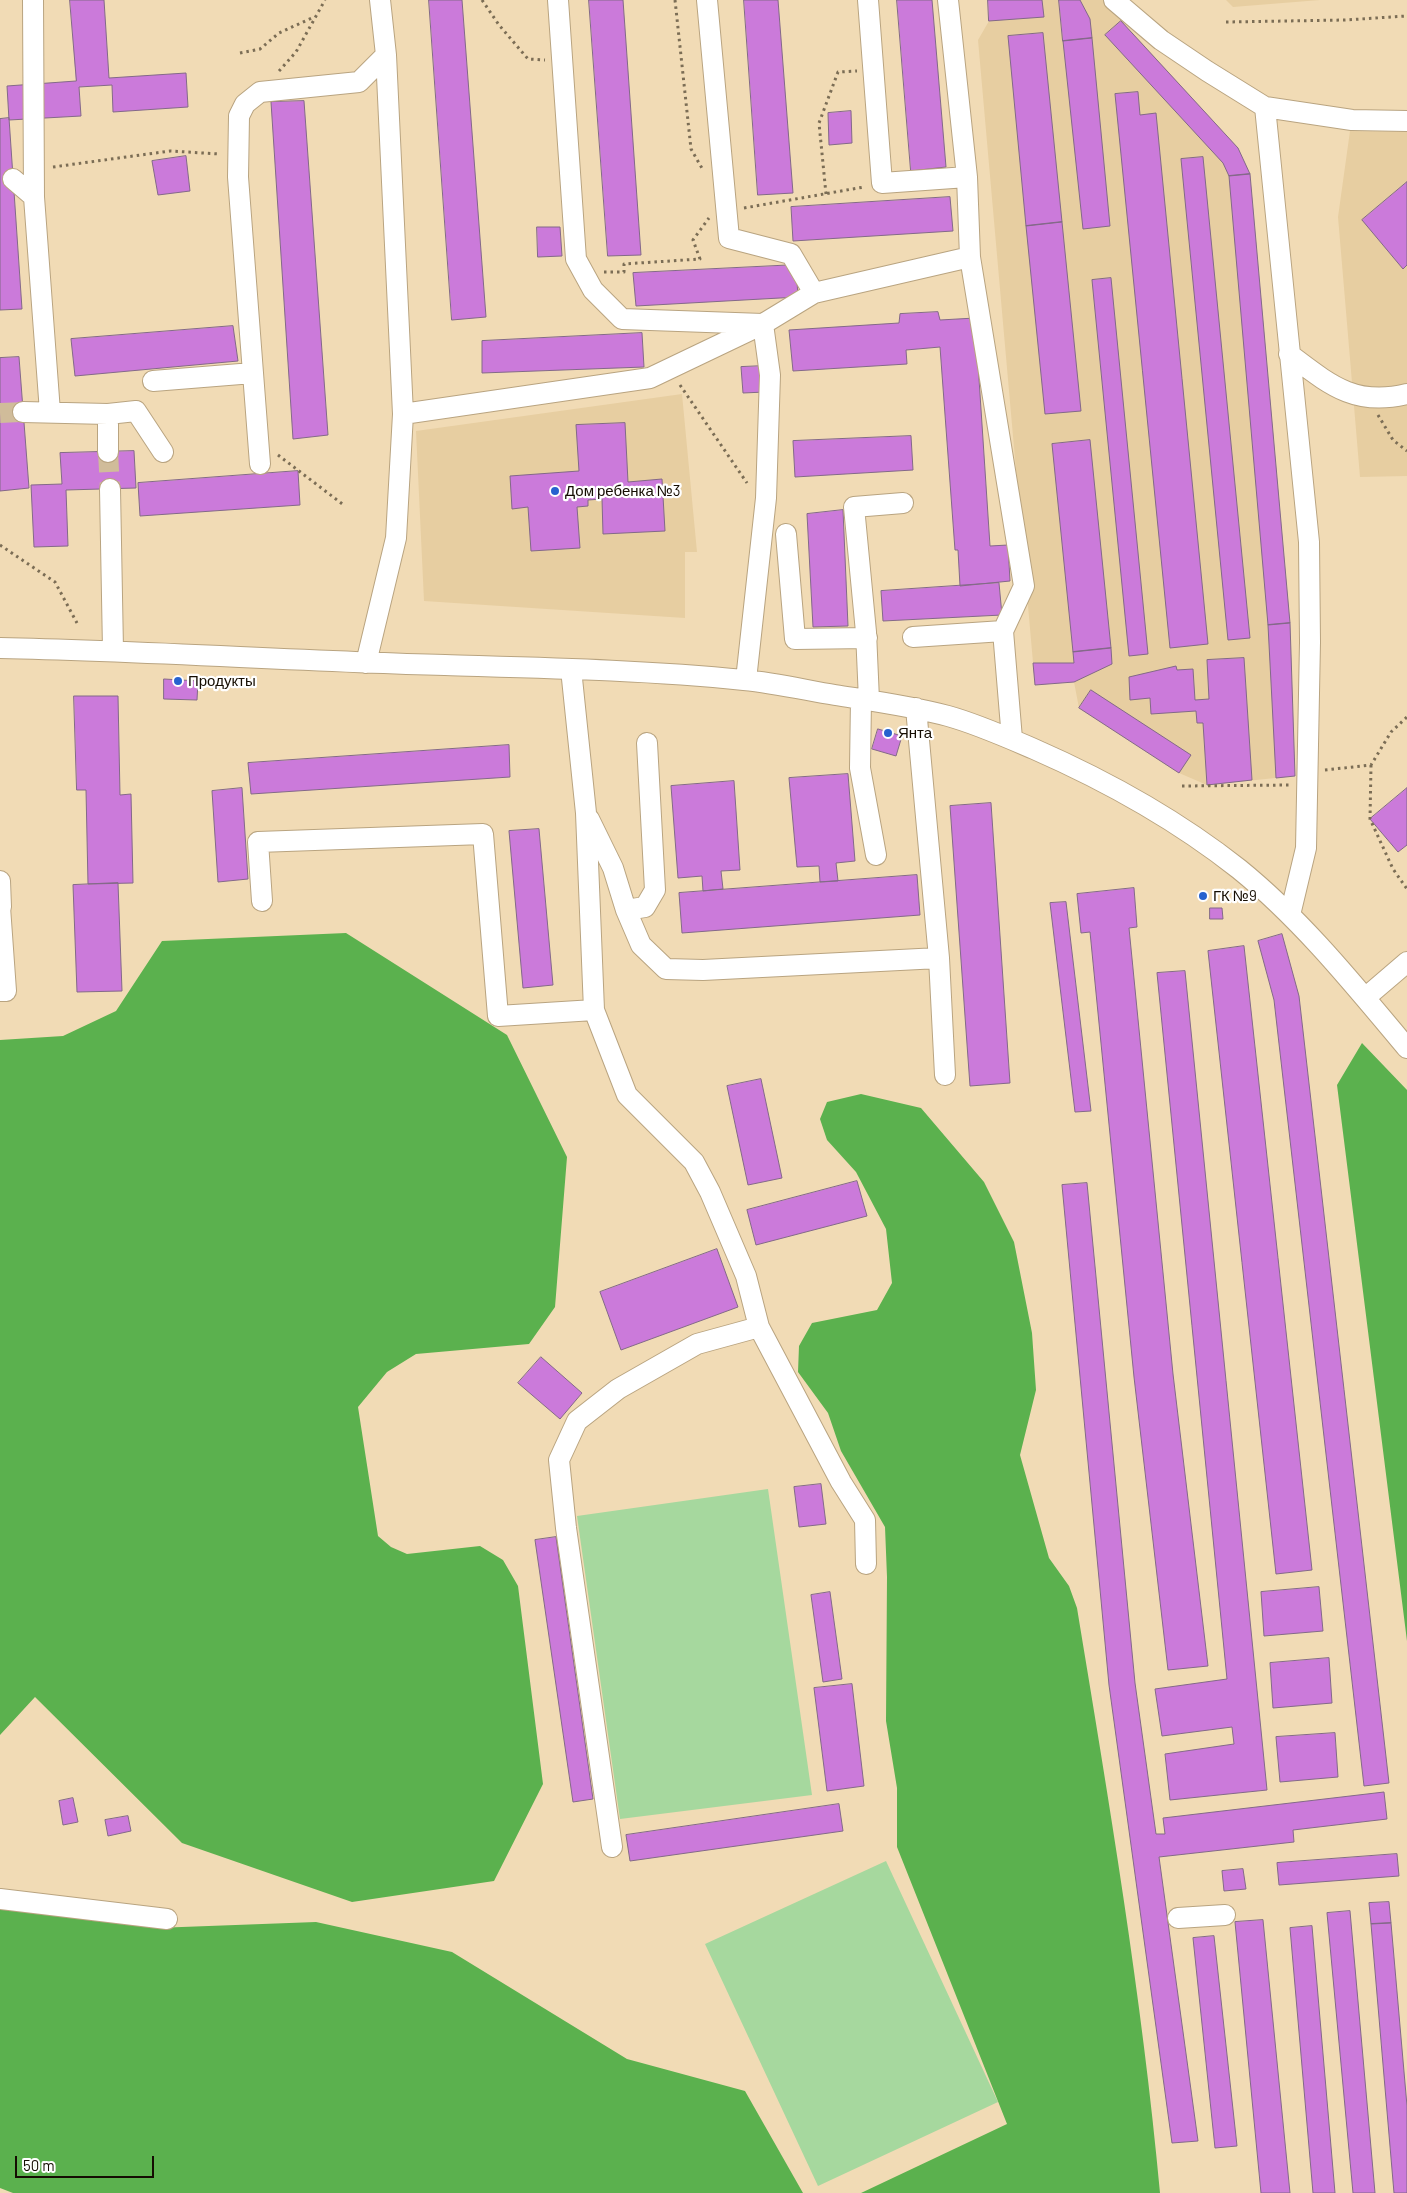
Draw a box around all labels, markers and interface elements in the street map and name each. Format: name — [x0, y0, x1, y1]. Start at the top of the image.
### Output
place label: Дом ребенка №3 — [565, 482, 681, 500]
marker: Дом ребенка №3 — [549, 485, 561, 497]
place label: Продукты — [188, 672, 256, 690]
marker: Продукты — [172, 675, 184, 687]
place label: Янта — [898, 724, 932, 742]
marker: Янта — [882, 727, 894, 739]
place label: ГК №9 — [1213, 887, 1257, 905]
marker: ГК №9 — [1197, 890, 1209, 902]
scale bar — [18, 2146, 156, 2178]
text: 50 m — [23, 2156, 55, 2174]

